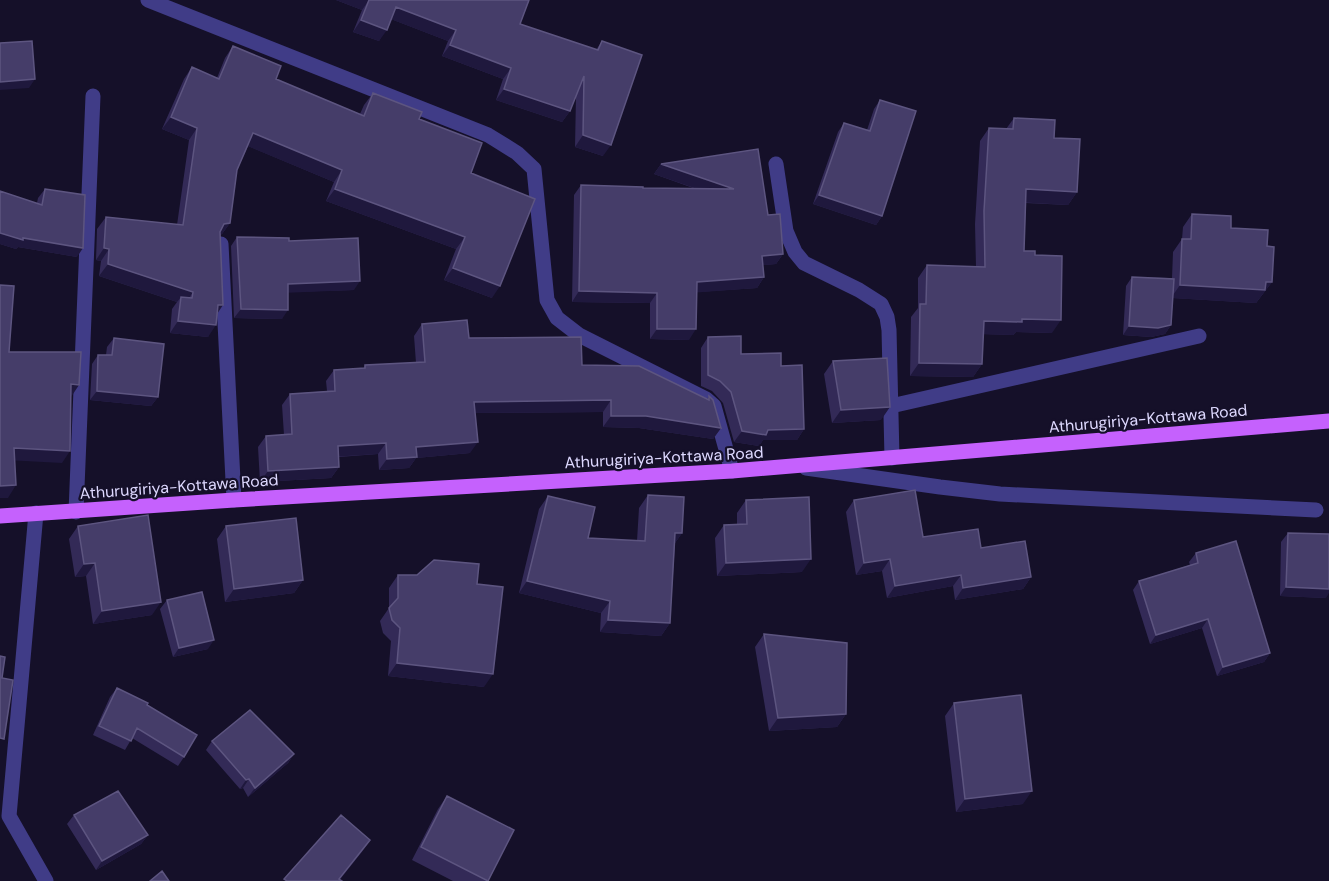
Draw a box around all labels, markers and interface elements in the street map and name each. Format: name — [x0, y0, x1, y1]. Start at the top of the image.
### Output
street label: Athurugiriya-Kottawa Road — [1048, 399, 1248, 438]
street label: Athurugiriya-Kottawa Road — [564, 442, 764, 473]
street label: Athurugiriya-Kottawa Road — [79, 469, 279, 504]

